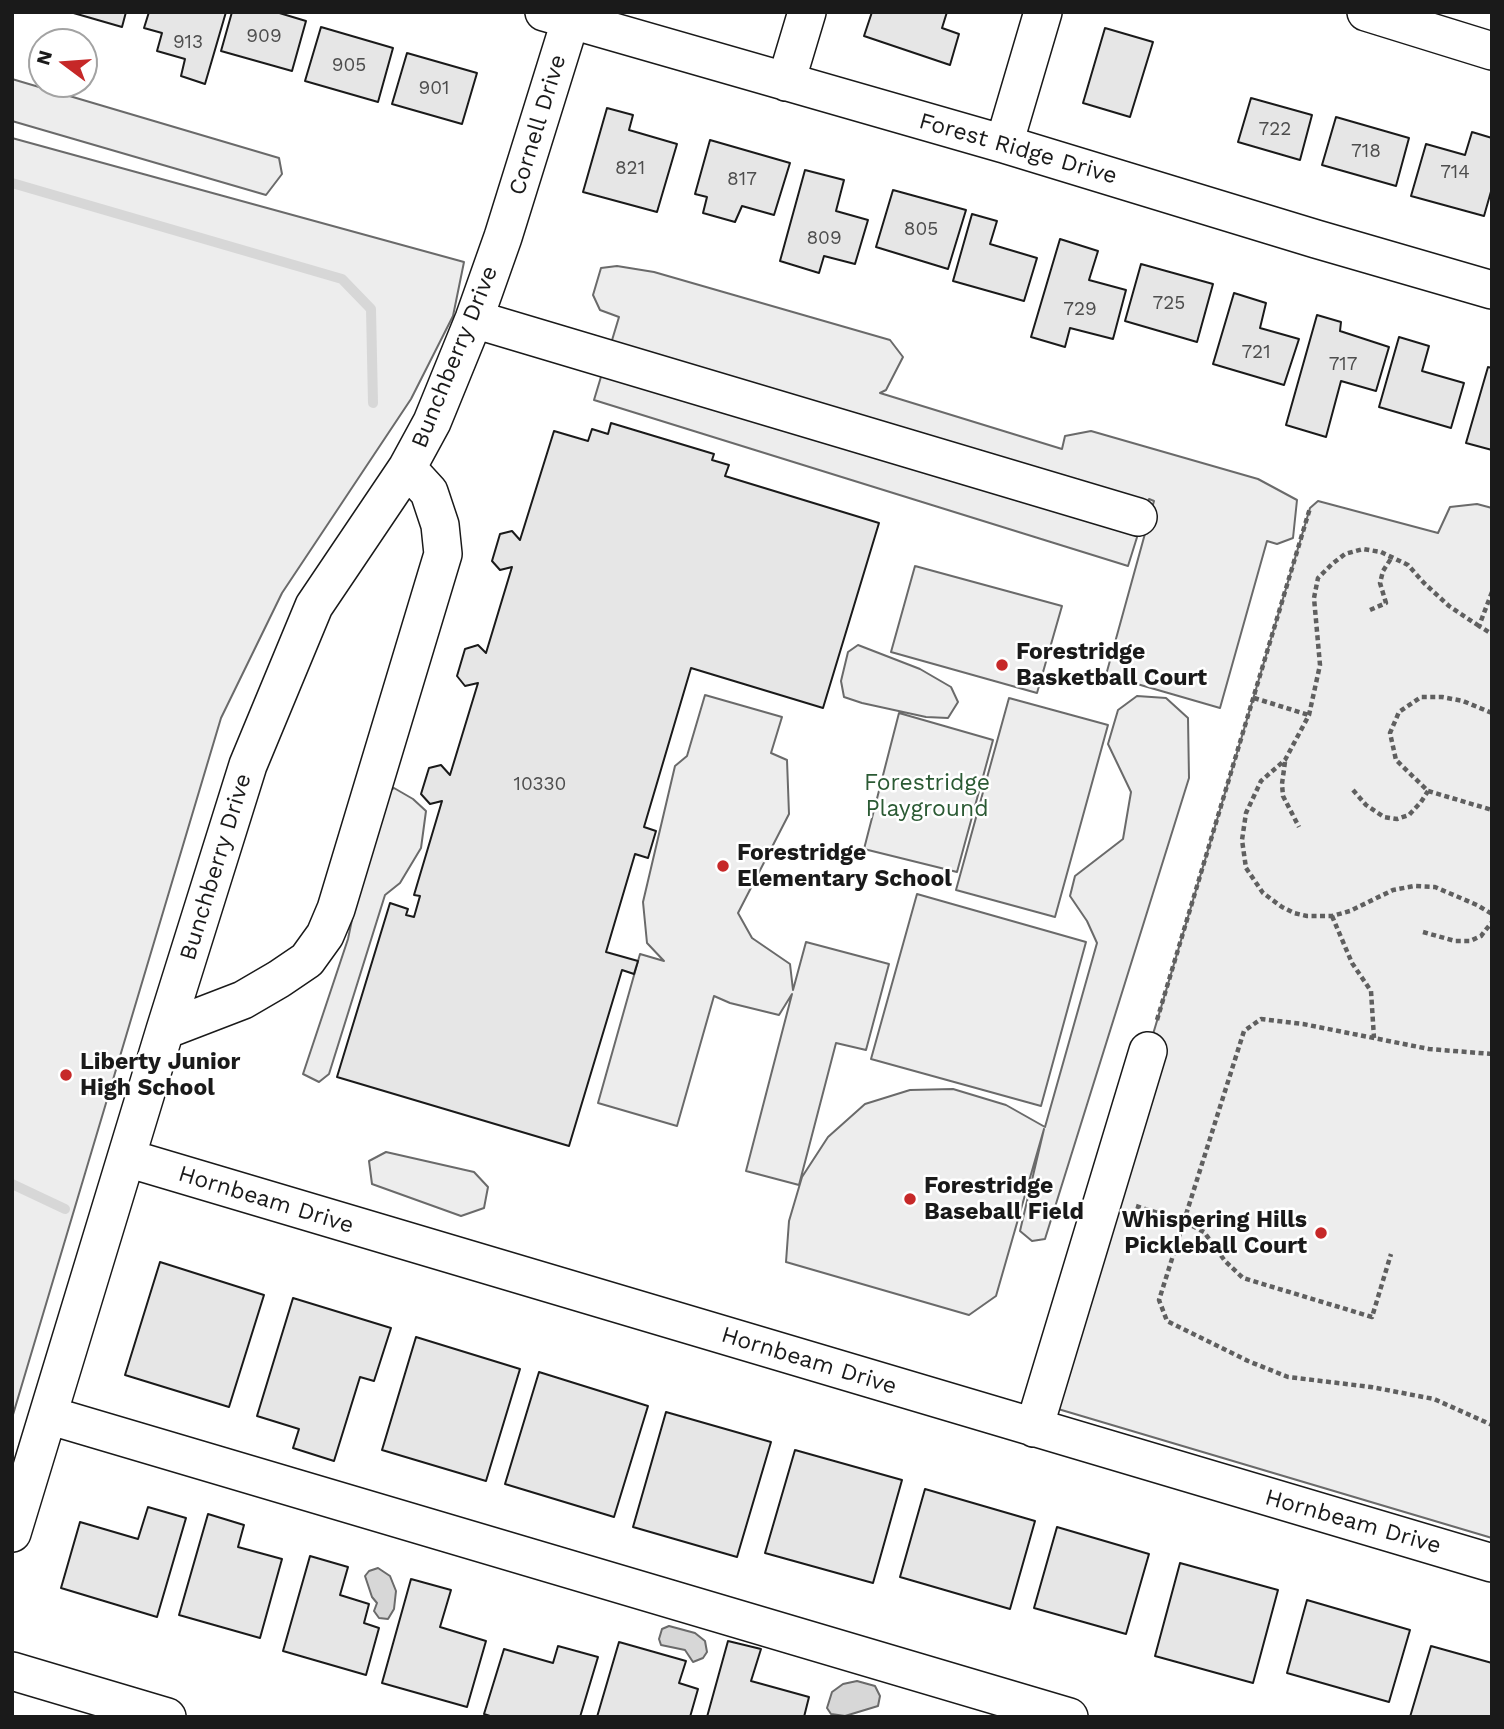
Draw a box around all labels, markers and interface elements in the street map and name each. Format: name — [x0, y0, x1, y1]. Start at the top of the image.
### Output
house number: 909 — [246, 25, 282, 47]
north arrow — [28, 28, 98, 98]
house number: 913 — [173, 31, 203, 53]
text: N — [31, 48, 57, 68]
street label: Cornell Drive — [504, 51, 572, 199]
house number: 905 — [332, 54, 366, 76]
house number: 901 — [419, 77, 449, 99]
street label: Forest Ridge Drive — [916, 108, 1120, 190]
house number: 722 — [1259, 118, 1291, 140]
house number: 718 — [1351, 140, 1381, 162]
house number: 821 — [615, 157, 645, 179]
house number: 714 — [1440, 161, 1470, 183]
house number: 817 — [727, 168, 757, 190]
house number: 805 — [904, 218, 938, 240]
house number: 809 — [806, 227, 842, 249]
street label: Bunchberry Drive — [406, 262, 504, 452]
house number: 725 — [1153, 292, 1185, 314]
house number: 729 — [1063, 298, 1097, 320]
house number: 721 — [1241, 341, 1271, 363]
house number: 717 — [1329, 353, 1357, 375]
place label: Forestridge Basketball Court — [1016, 638, 1207, 692]
marker: Forestridge Basketball Court — [994, 657, 1010, 673]
park label: Forestridge Playground — [864, 769, 990, 823]
street label: Bunchberry Drive — [174, 770, 258, 964]
house number: 10330 — [514, 773, 566, 795]
place label: Forestridge Elementary School — [737, 839, 952, 893]
marker: Forestridge Elementary School — [715, 858, 731, 874]
place label: Liberty Junior High School — [80, 1048, 240, 1102]
marker: Liberty Junior High School — [58, 1067, 74, 1083]
street label: Hornbeam Drive — [175, 1160, 357, 1240]
place label: Forestridge Baseball Field — [924, 1172, 1084, 1226]
marker: Forestridge Baseball Field — [902, 1191, 918, 1207]
place label: Whispering Hills Pickleball Court — [1122, 1206, 1307, 1260]
marker: Whispering Hills Pickleball Court — [1313, 1225, 1329, 1241]
street label: Hornbeam Drive — [718, 1321, 900, 1401]
street label: Hornbeam Drive — [1262, 1484, 1444, 1560]

